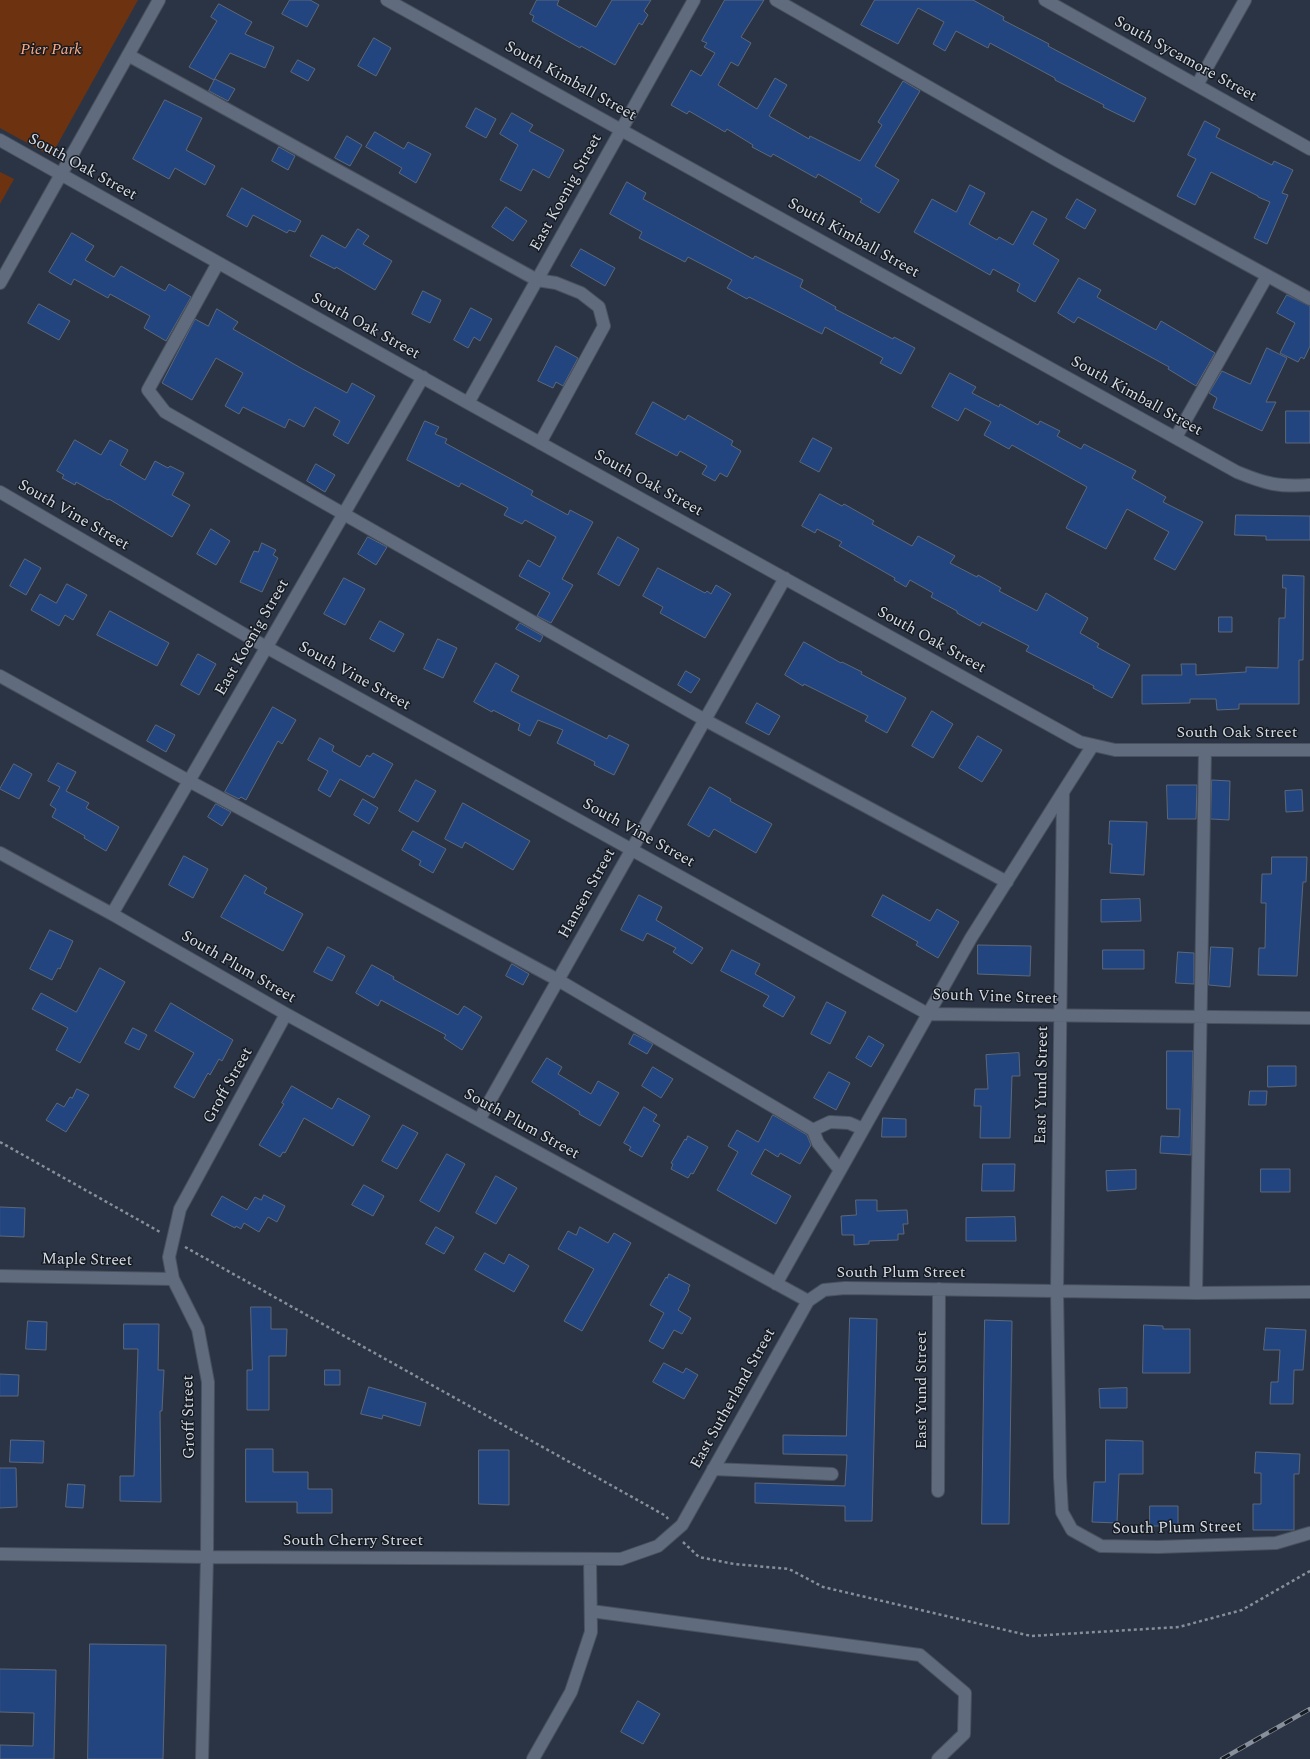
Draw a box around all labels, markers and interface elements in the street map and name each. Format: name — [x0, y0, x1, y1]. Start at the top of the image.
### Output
street label: South Sycamore Street — [1110, 13, 1260, 107]
street label: South Kimball Street — [501, 38, 639, 126]
park label: Pier Park — [20, 41, 82, 61]
street label: South Oak Street — [24, 130, 140, 206]
street label: East Koenig Street — [527, 131, 607, 255]
street label: South Kimball Street — [784, 195, 922, 283]
street label: South Oak Street — [307, 289, 423, 365]
street label: South Kimball Street — [1067, 353, 1205, 441]
street label: South Oak Street — [590, 446, 706, 522]
street label: South Vine Street — [14, 476, 132, 556]
street label: East Koenig Street — [212, 576, 294, 700]
street label: South Oak Street — [873, 603, 989, 679]
street label: South Vine Street — [295, 638, 413, 716]
street label: South Oak Street — [1177, 724, 1297, 744]
street label: South Vine Street — [579, 795, 697, 873]
street label: Hansen Street — [555, 846, 621, 942]
street label: South Plum Street — [177, 927, 299, 1009]
street label: South Vine Street — [932, 986, 1058, 1010]
street label: East Yund Street — [1032, 1026, 1054, 1144]
street label: Groff Street — [200, 1045, 258, 1127]
street label: South Plum Street — [460, 1085, 582, 1165]
street label: Maple Street — [42, 1251, 132, 1271]
street label: South Plum Street — [836, 1264, 966, 1284]
street label: East Sutherland Street — [687, 1325, 781, 1473]
street label: East Yund Street — [913, 1331, 933, 1449]
street label: Groff Street — [180, 1375, 200, 1459]
street label: South Plum Street — [1112, 1518, 1242, 1540]
street label: South Cherry Street — [283, 1532, 423, 1552]

